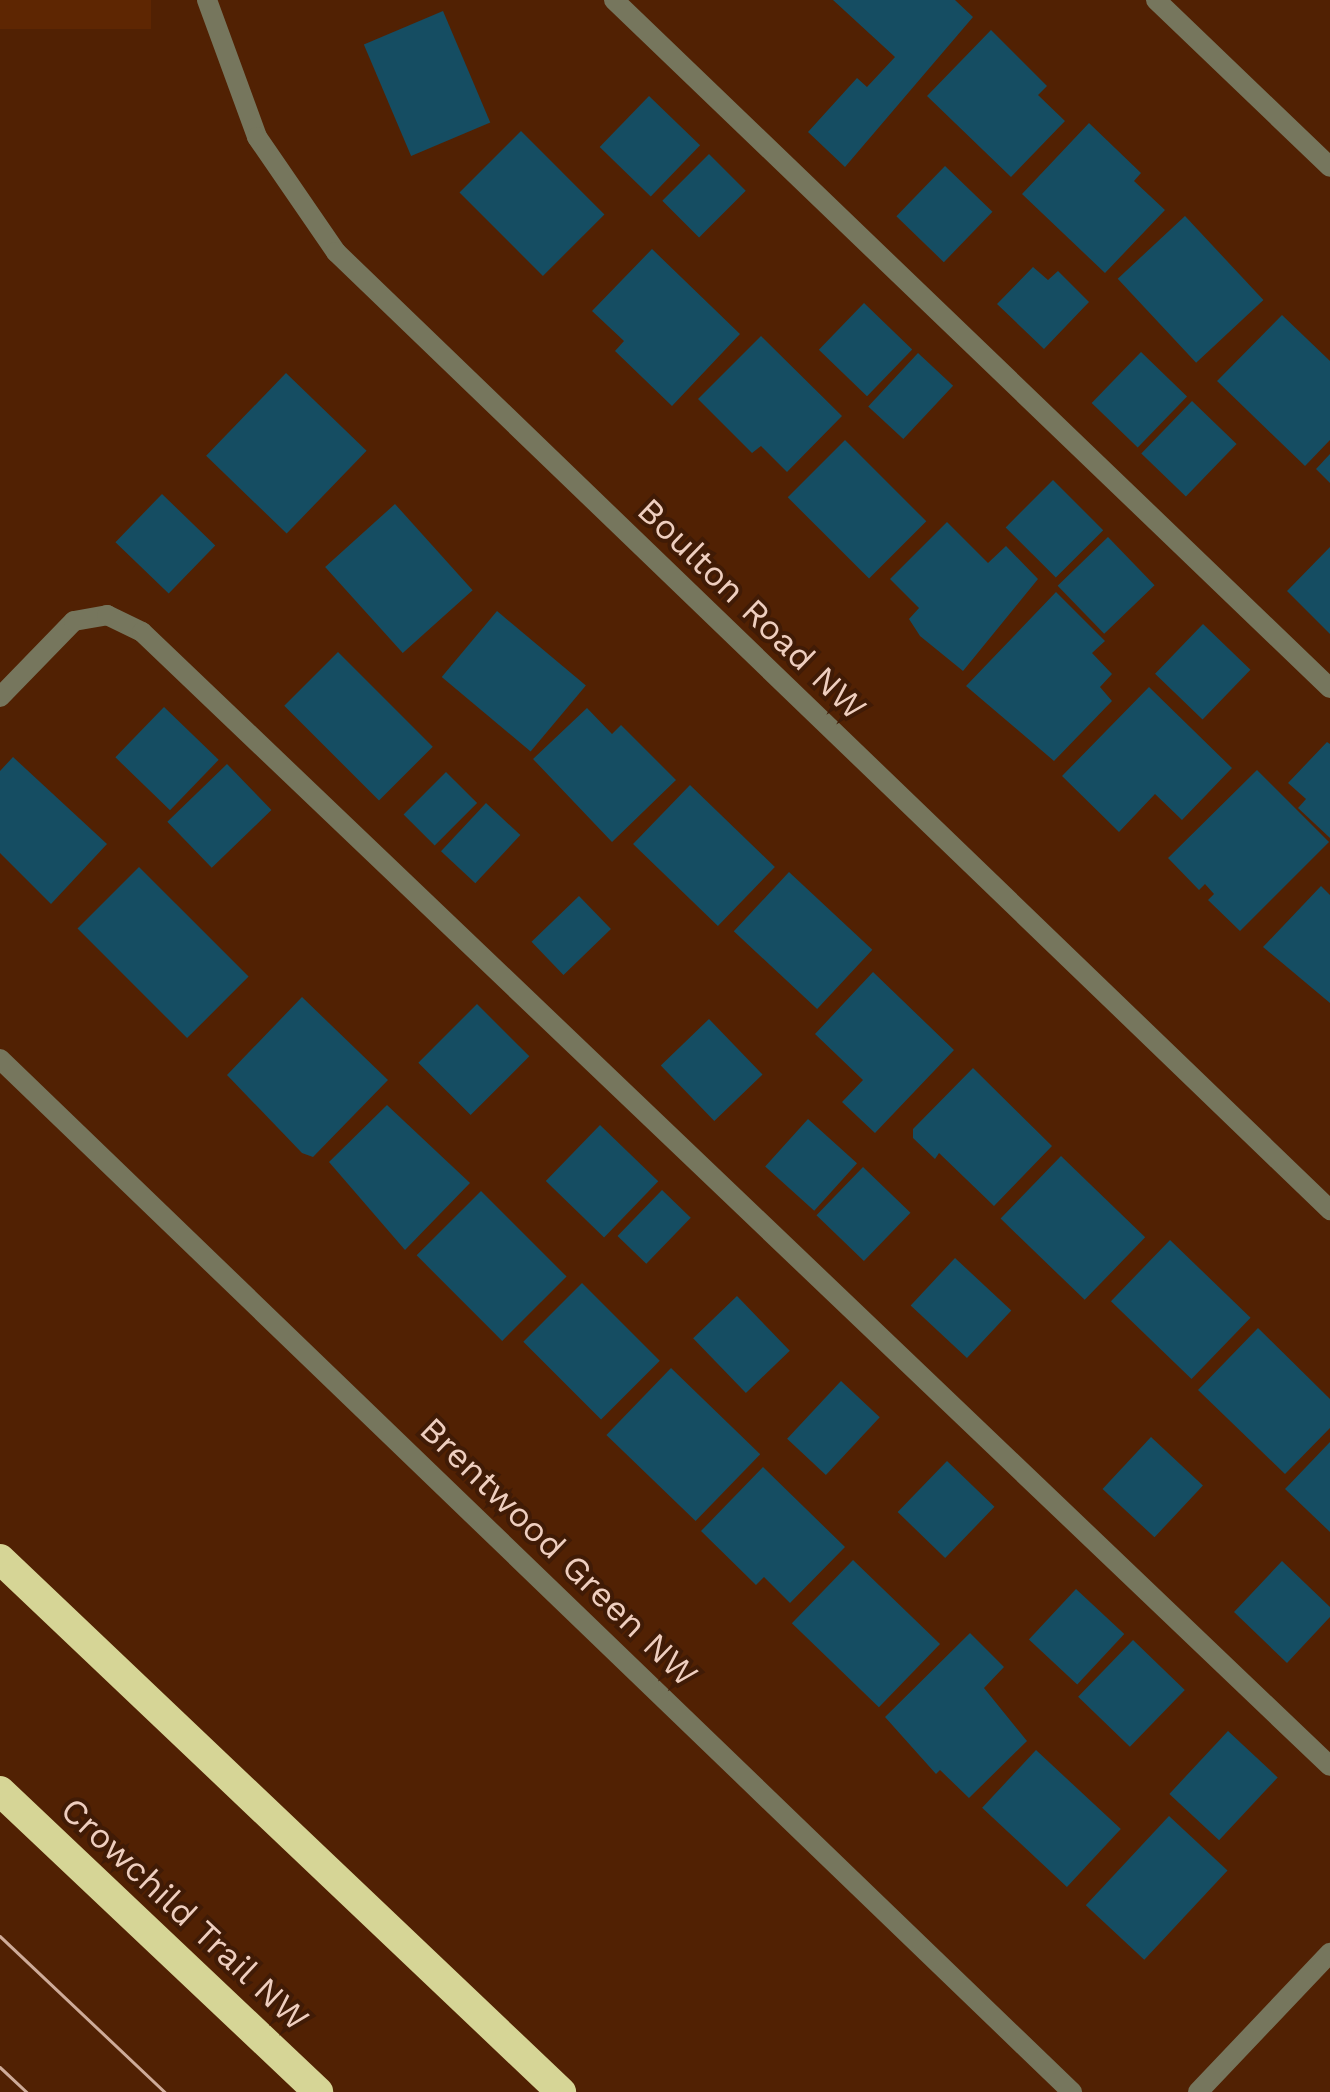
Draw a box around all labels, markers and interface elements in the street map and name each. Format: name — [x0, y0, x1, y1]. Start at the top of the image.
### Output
street label: Boulton Road NW — [629, 489, 875, 729]
street label: Brentwood Green NW — [411, 1408, 707, 1696]
street label: Crowchild Trail NW — [52, 1788, 318, 2040]

